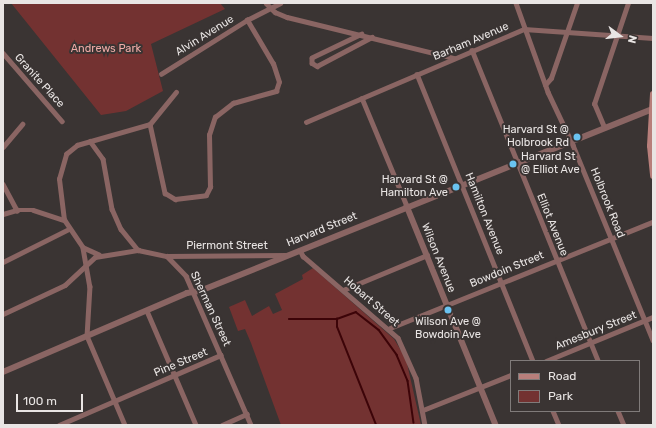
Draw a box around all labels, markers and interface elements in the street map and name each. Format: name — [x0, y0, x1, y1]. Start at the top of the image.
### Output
street label: Alvin Avenue — [173, 13, 237, 59]
north arrow — [600, 16, 640, 56]
street label: Barham Avenue — [431, 20, 511, 64]
text: N — [625, 34, 639, 45]
park label: Andrews Park — [71, 42, 141, 56]
street label: Granite Place — [11, 51, 67, 111]
place label: Harvard St @ Holbrook Rd — [503, 124, 569, 150]
marker: Harvard St @ Holbrook Rd — [572, 132, 582, 142]
place label: Harvard St @ Elliot Ave — [521, 151, 580, 177]
marker: Harvard St @ Elliot Ave — [508, 159, 518, 169]
street label: Holbrook Road — [587, 166, 627, 240]
street label: Hamilton Avenue — [461, 171, 507, 257]
place label: Harvard St @ Hamilton Ave — [380, 174, 448, 200]
marker: Harvard St @ Hamilton Ave — [451, 182, 461, 192]
street label: Elliot Avenue — [533, 192, 571, 258]
street label: Harvard Street — [285, 210, 359, 250]
street label: Wilson Avenue — [418, 221, 458, 295]
street label: Piermont Street — [186, 239, 268, 253]
street label: Bowdoin Street — [468, 249, 546, 291]
street label: Sherman Street — [187, 270, 233, 348]
street label: Hobart Street — [340, 274, 402, 330]
marker: Wilson Ave @ Bowdoin Ave — [443, 305, 453, 315]
street label: Amesbury Street — [553, 309, 639, 353]
place label: Wilson Ave @ Bowdoin Ave — [415, 316, 481, 342]
street label: Pine Street — [152, 346, 210, 380]
legend — [510, 360, 640, 412]
text: Road — [548, 369, 576, 383]
scale bar — [18, 386, 85, 412]
text: Park — [548, 389, 573, 403]
text: 100 m — [23, 394, 57, 408]

